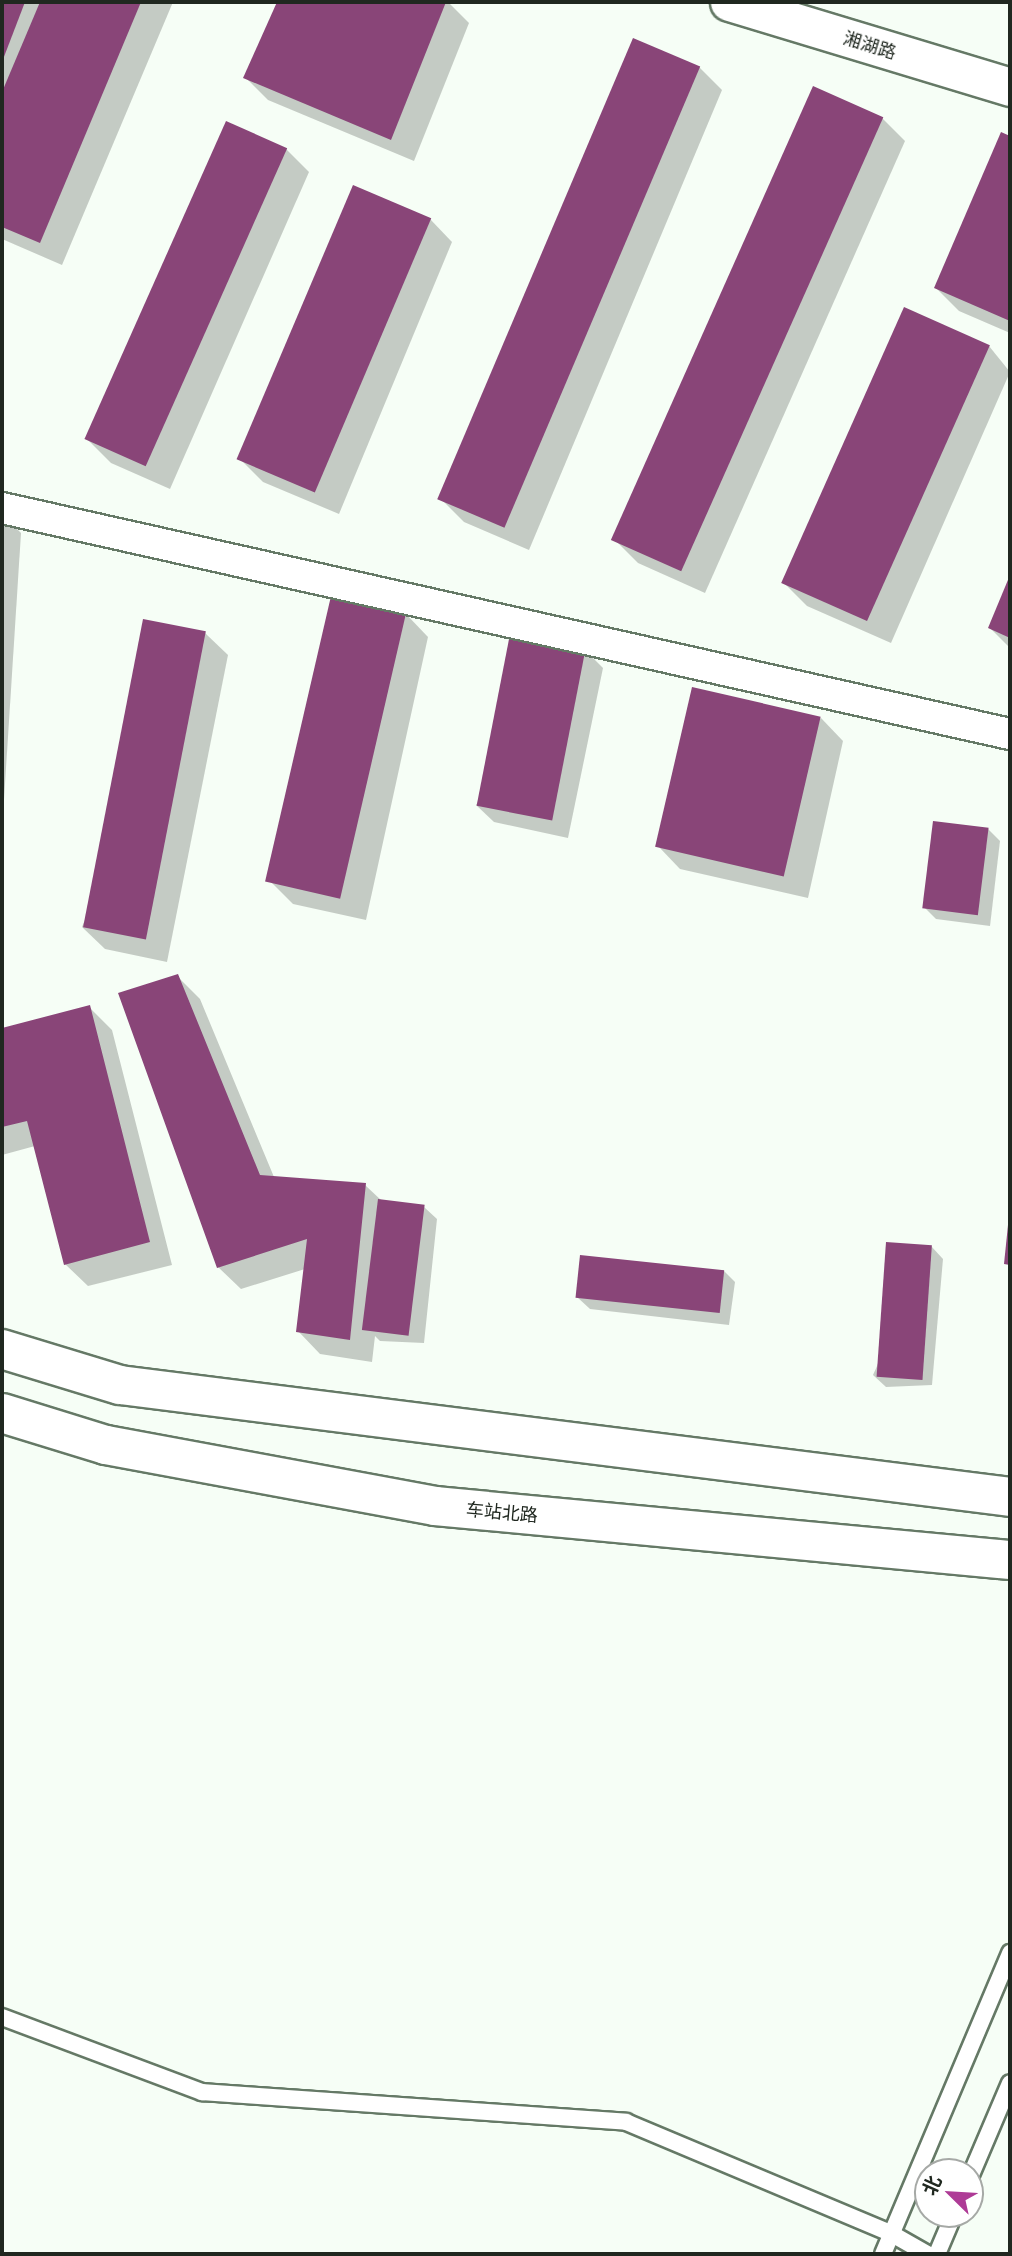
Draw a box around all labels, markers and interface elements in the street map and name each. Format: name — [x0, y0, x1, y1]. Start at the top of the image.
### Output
street label: 湘湖路 — [841, 27, 899, 63]
street label: 车站北路 — [465, 1498, 539, 1526]
north arrow — [914, 2158, 984, 2228]
text: 北 — [916, 2171, 947, 2199]

